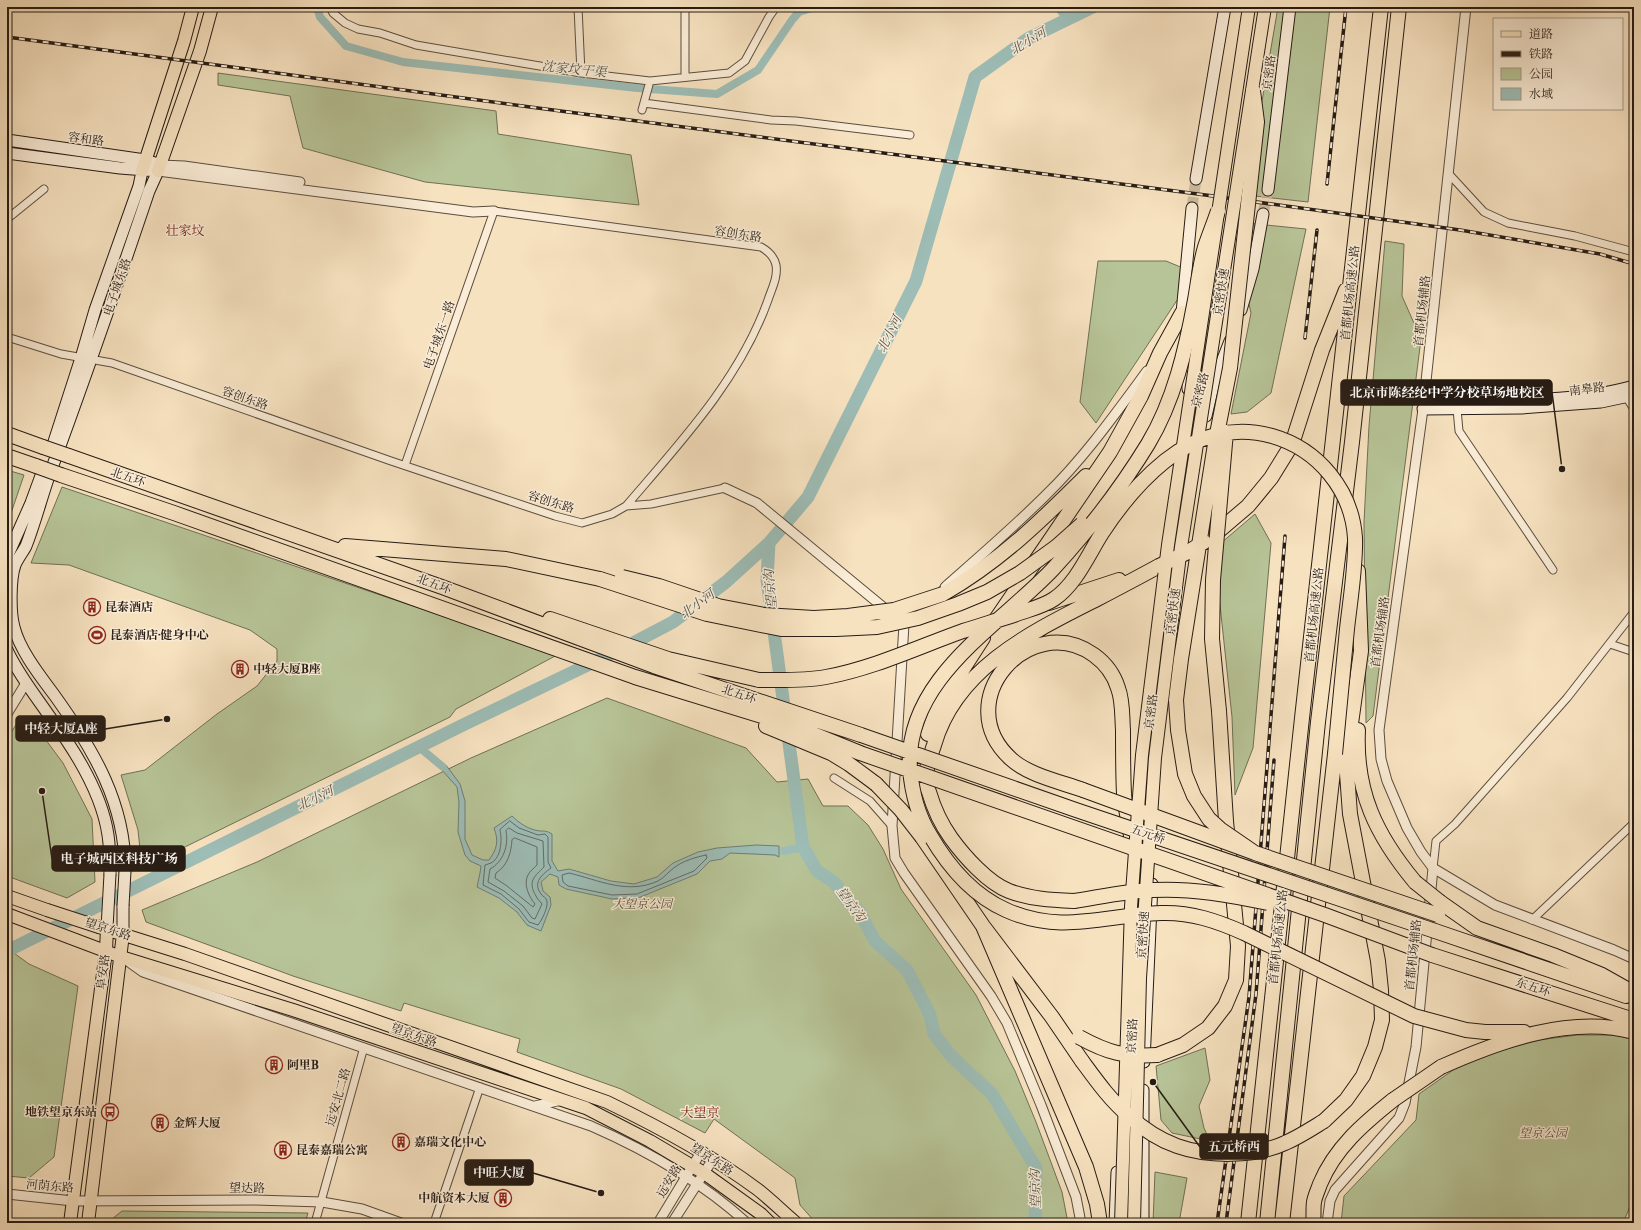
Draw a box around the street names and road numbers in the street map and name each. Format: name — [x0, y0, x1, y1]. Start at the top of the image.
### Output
street label: 京密路 — [1260, 54, 1278, 92]
street label: 容和路 — [67, 130, 105, 148]
street label: 容创东路 — [713, 223, 763, 245]
street label: 首都机场高速公路 — [1338, 245, 1362, 341]
street label: 电子城东路 — [101, 256, 133, 318]
street label: 京密快速 — [1210, 267, 1232, 317]
street label: 首都机场辅路 — [1411, 274, 1433, 348]
street label: 电子城东一路 — [421, 299, 457, 371]
street label: 京密路 — [1189, 371, 1211, 409]
street label: 南皋路 — [1568, 380, 1606, 398]
street label: 容创东路 — [220, 384, 270, 412]
street label: 北五环 — [109, 465, 147, 489]
street label: 容创东路 — [526, 488, 576, 516]
street label: 首都机场高速公路 — [1302, 567, 1326, 663]
street label: 北五环 — [415, 571, 453, 597]
street label: 京密快速 — [1163, 587, 1183, 637]
street label: 首都机场辅路 — [1368, 595, 1392, 669]
street label: 北五环 — [720, 682, 758, 706]
street label: 京密路 — [1142, 693, 1160, 731]
street label: 五元桥 — [1129, 822, 1167, 846]
street label: 首都机场高速公路 — [1266, 889, 1290, 985]
street label: 京密快速 — [1134, 911, 1152, 959]
street label: 望京东路 — [83, 915, 133, 943]
street label: 首都机场辅路 — [1402, 918, 1424, 992]
street label: 阜安路 — [94, 953, 112, 991]
street label: 东五环 — [1514, 975, 1552, 999]
street label: 京密路 — [1124, 1018, 1140, 1054]
street label: 望京东路 — [389, 1021, 439, 1049]
street label: 远安北二路 — [323, 1066, 353, 1128]
street label: 望京东路 — [688, 1140, 736, 1178]
street label: 远安路 — [654, 1162, 684, 1200]
street label: 河荫东路 — [25, 1177, 75, 1195]
street label: 望达路 — [229, 1181, 265, 1195]

